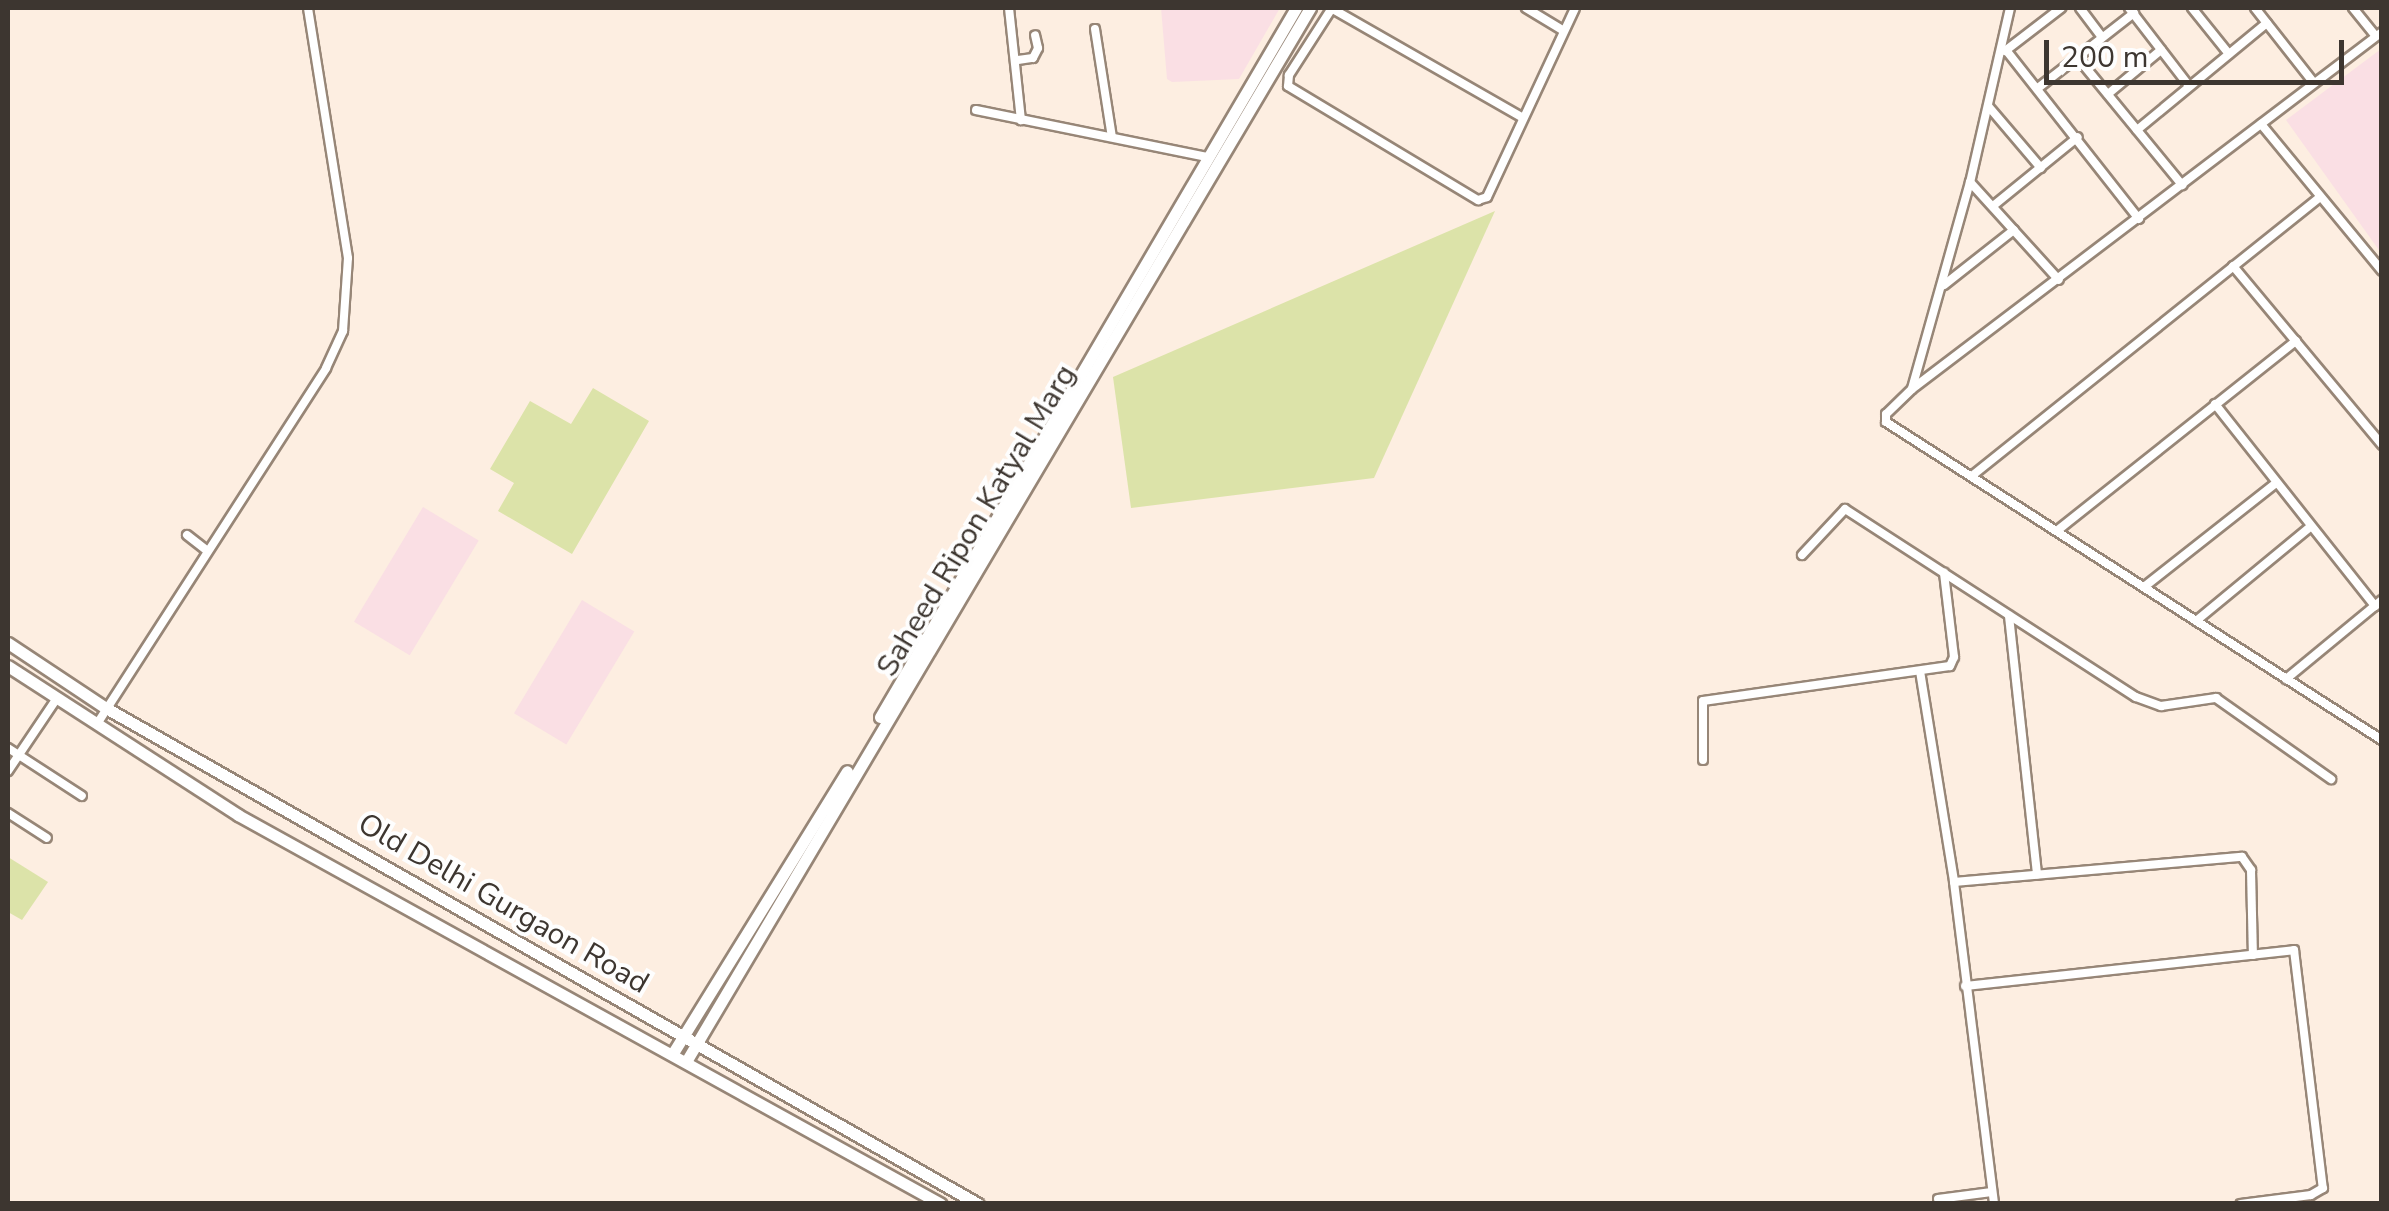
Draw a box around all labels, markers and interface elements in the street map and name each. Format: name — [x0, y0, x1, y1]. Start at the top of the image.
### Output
scale bar — [2049, 20, 2349, 82]
text: 200 m — [2061, 37, 2148, 78]
street label: Saheed Ripon Katyal Marg — [870, 359, 1084, 683]
street label: Old Delhi Gurgaon Road — [351, 806, 655, 1002]

